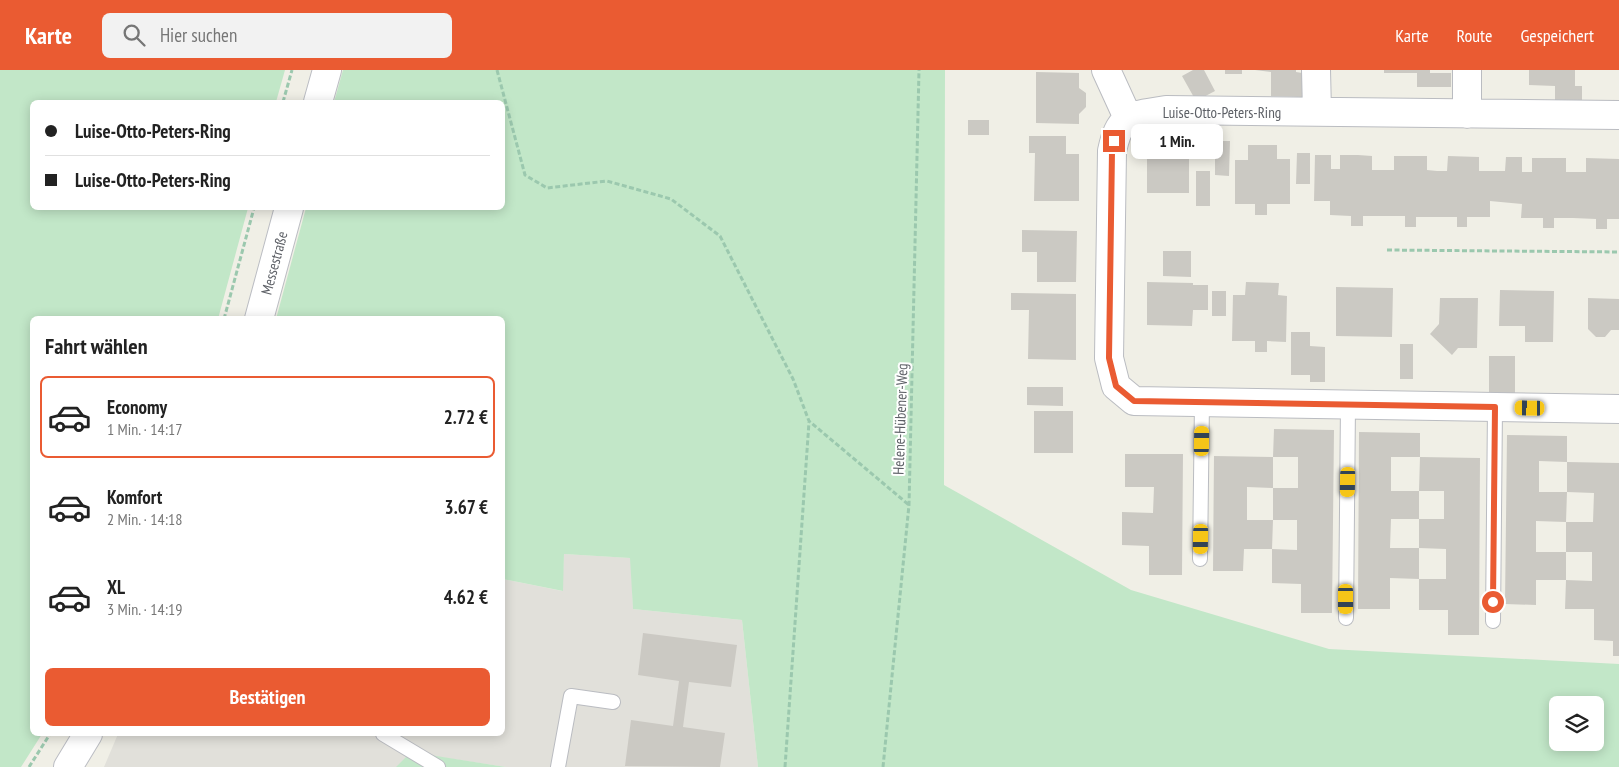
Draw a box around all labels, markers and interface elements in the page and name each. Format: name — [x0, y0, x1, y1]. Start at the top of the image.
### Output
search box — [102, 13, 452, 58]
text: Karte — [25, 20, 72, 51]
icon: search — [120, 21, 148, 49]
text: Hier suchen — [160, 23, 237, 47]
text: Karte — [1395, 24, 1429, 47]
text: Route — [1457, 24, 1492, 47]
text: Gespeichert — [1520, 24, 1594, 47]
street label: Luise-Otto-Peters-Ring — [1163, 103, 1281, 122]
text: Luise-Otto-Peters-Ring — [75, 119, 231, 143]
callout: 1 Min. — [1132, 124, 1224, 158]
route end — [1103, 130, 1125, 152]
text: 1 Min. — [1159, 131, 1195, 151]
text: Luise-Otto-Peters-Ring — [75, 168, 231, 192]
street label: Messestraße — [256, 229, 292, 297]
text: Fahrt wählen — [45, 332, 148, 360]
street label: Helene-Hübener-Weg — [889, 363, 911, 475]
icon: car — [47, 395, 92, 440]
text: Economy — [107, 395, 167, 419]
car — [1514, 400, 1545, 416]
text: 2.72 € — [444, 405, 488, 429]
text: 1 Min. · 14:17 — [107, 419, 182, 439]
car — [1194, 426, 1209, 456]
car — [1340, 467, 1355, 497]
icon: car — [47, 485, 92, 530]
text: Komfort — [107, 485, 162, 509]
text: 3.67 € — [445, 495, 488, 519]
text: 2 Min. · 14:18 — [107, 509, 182, 529]
car — [1193, 524, 1208, 554]
icon: car — [47, 575, 92, 620]
text: XL — [107, 575, 125, 599]
car — [1338, 584, 1353, 614]
text: 4.62 € — [444, 585, 488, 609]
route start — [1482, 591, 1504, 613]
text: 3 Min. · 14:19 — [107, 599, 182, 619]
button: Bestätigen — [45, 668, 490, 726]
map controls — [1549, 696, 1604, 751]
button: layers — [1549, 696, 1604, 751]

